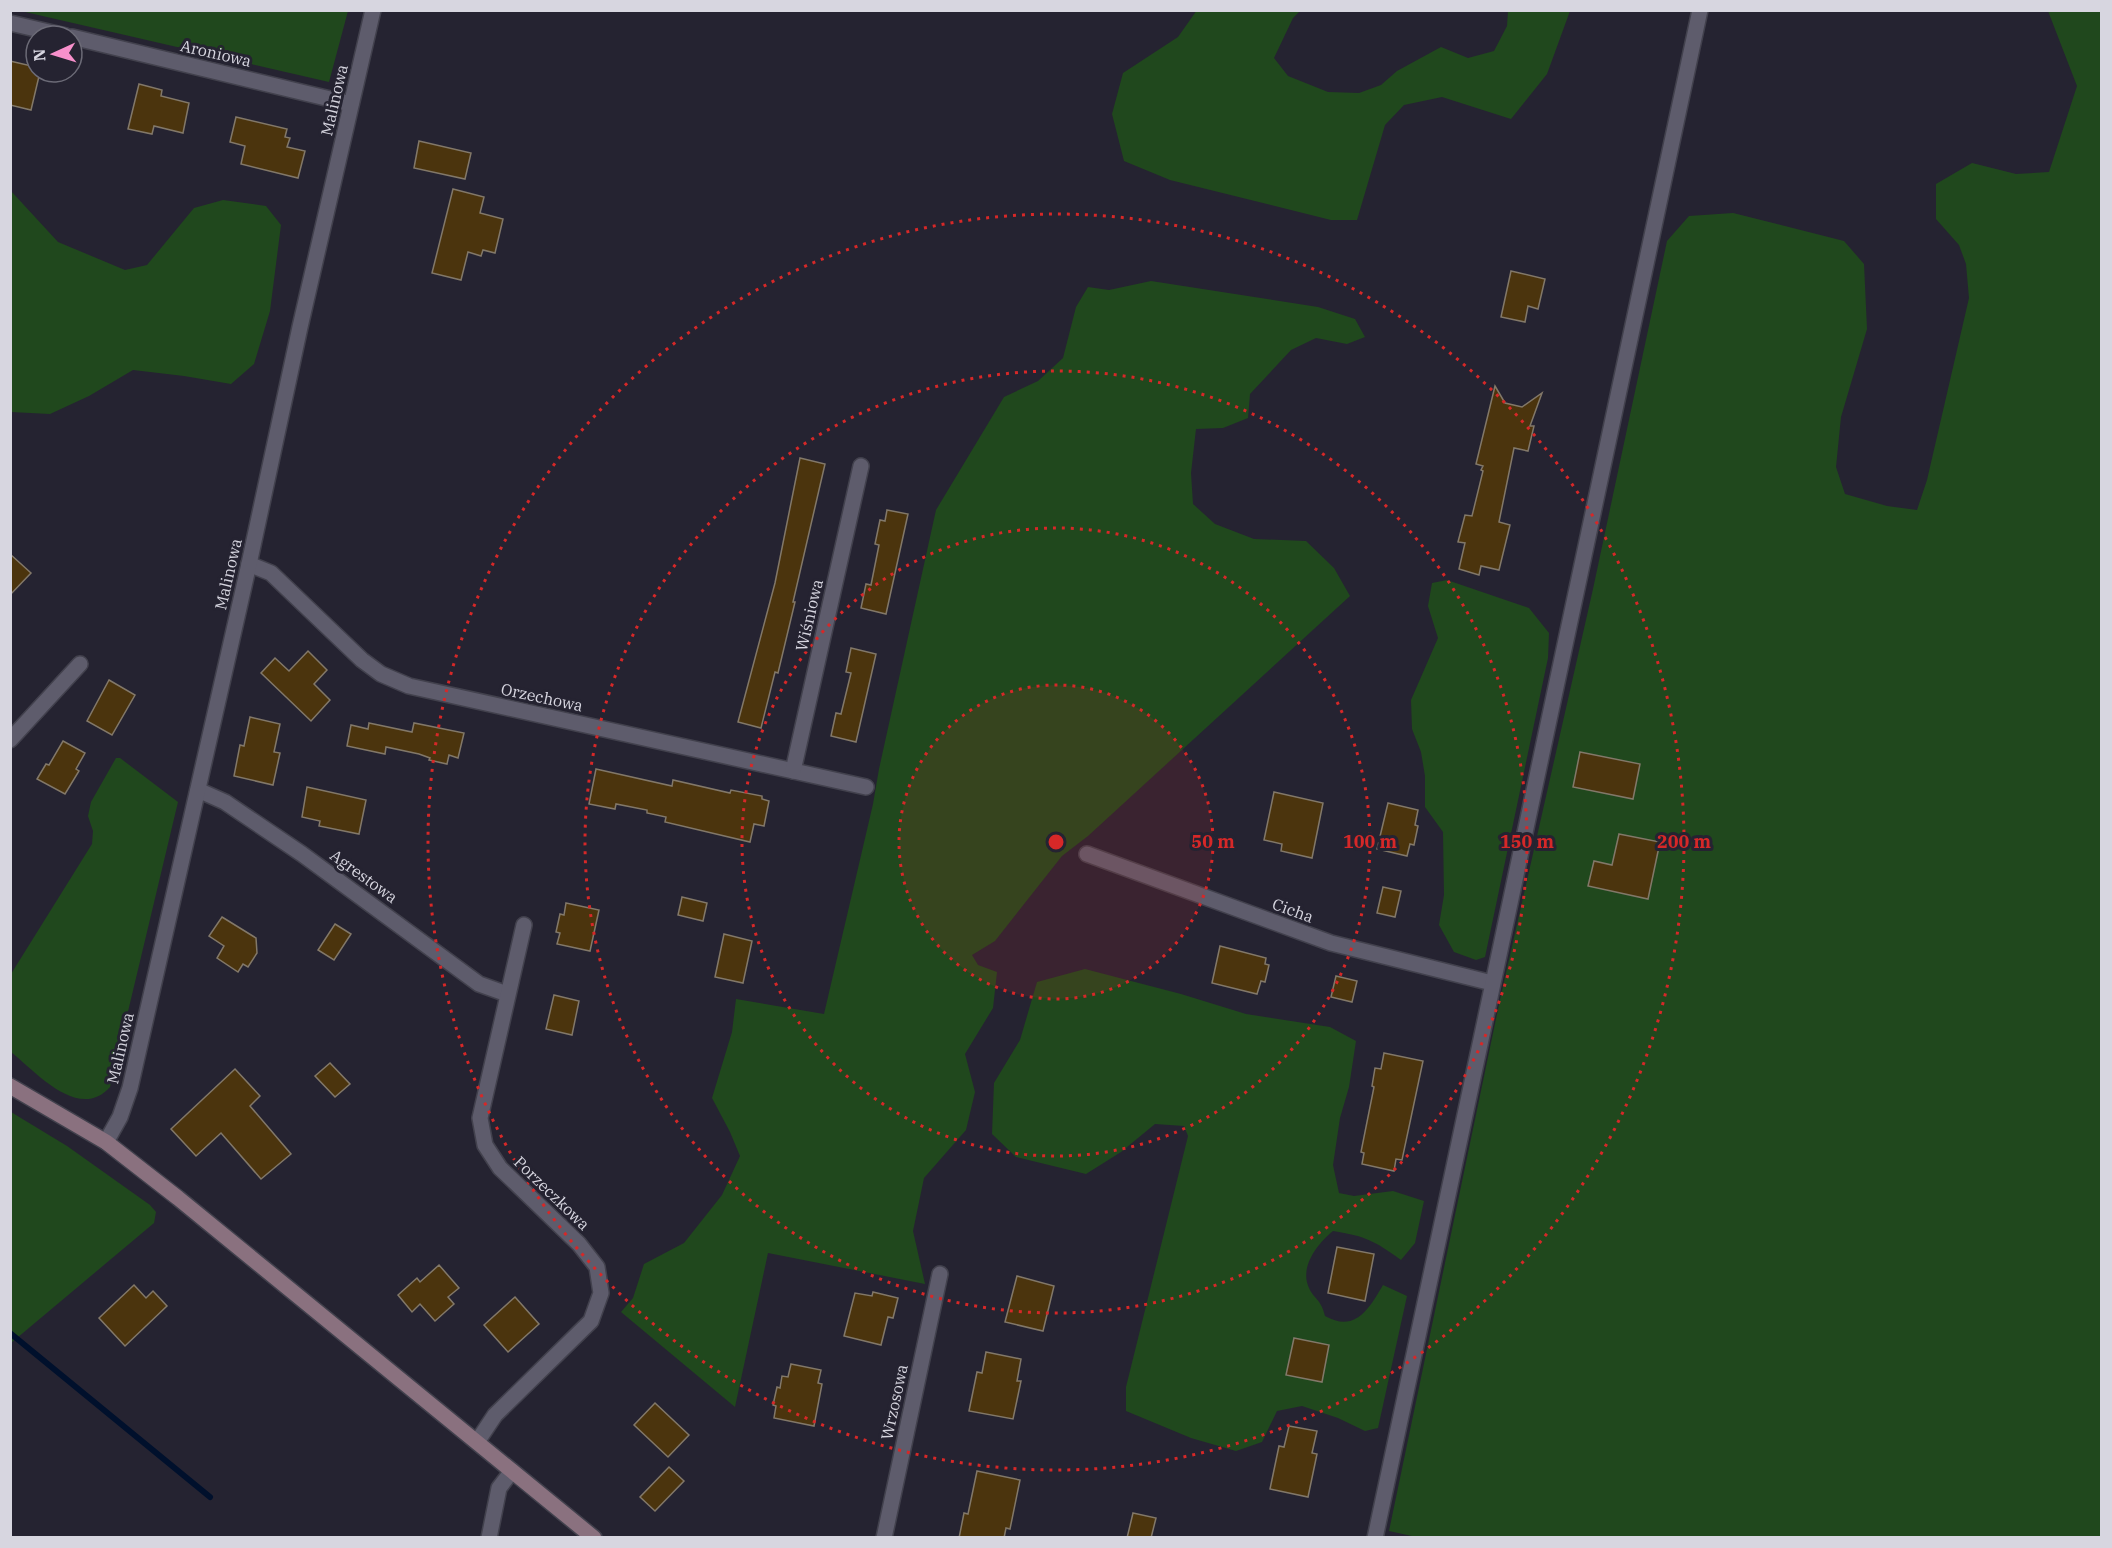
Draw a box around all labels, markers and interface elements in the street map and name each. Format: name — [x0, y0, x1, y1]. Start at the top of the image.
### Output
north arrow — [24, 24, 84, 84]
street label: Aroniowa — [179, 35, 254, 71]
text: N — [29, 48, 49, 62]
street label: Malinowa — [316, 62, 352, 138]
street label: Malinowa — [210, 536, 246, 612]
street label: Wiśniowa — [791, 577, 827, 653]
street label: Orzechowa — [499, 679, 585, 715]
text: 50 m — [1191, 830, 1235, 853]
text: 100 m — [1343, 830, 1398, 853]
text: 150 m — [1500, 830, 1555, 853]
text: 200 m — [1657, 830, 1712, 853]
centre of rings — [1046, 832, 1066, 852]
street label: Agrestowa — [326, 845, 402, 907]
street label: Cicha — [1270, 893, 1317, 927]
street label: Malinowa — [102, 1010, 138, 1086]
street label: Porzeczkowa — [510, 1152, 594, 1234]
street label: Wrzosowa — [876, 1362, 912, 1442]

